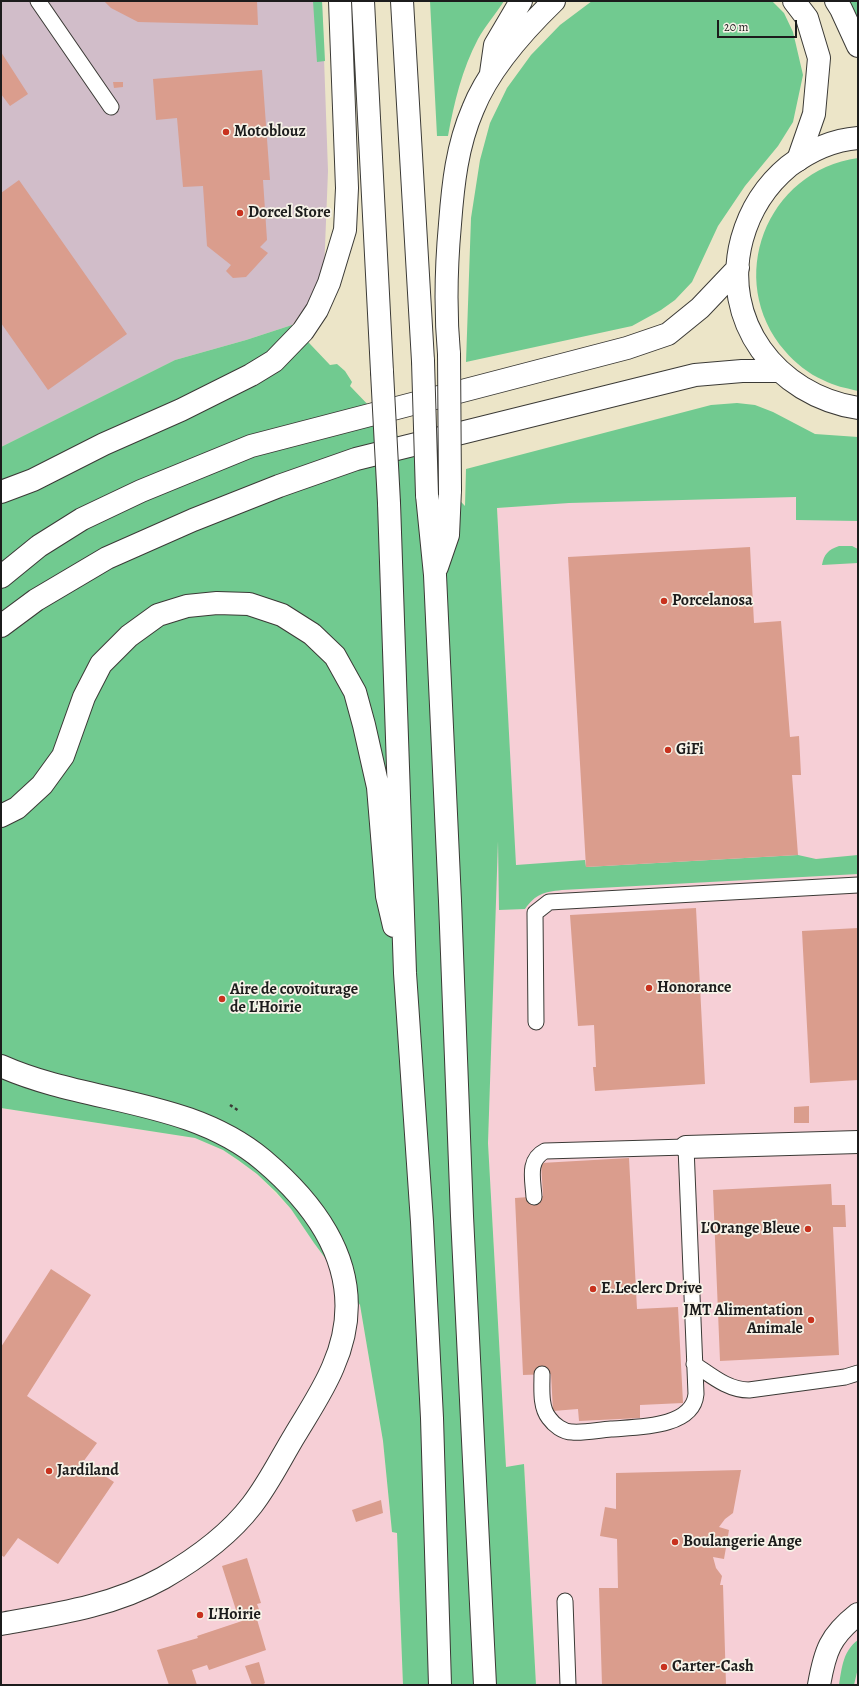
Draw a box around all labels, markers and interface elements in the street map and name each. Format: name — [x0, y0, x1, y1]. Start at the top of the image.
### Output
scale bar — [719, 12, 799, 38]
text: 20 m — [724, 19, 748, 35]
place label: Motoblouz — [234, 122, 306, 142]
marker: Motoblouz — [221, 127, 231, 137]
place label: Dorcel Store — [248, 203, 331, 223]
marker: Dorcel Store — [235, 208, 245, 218]
place label: Porcelanosa — [672, 591, 753, 611]
marker: Porcelanosa — [659, 596, 669, 606]
place label: GiFi — [676, 740, 704, 760]
marker: GiFi — [663, 745, 673, 755]
place label: Honorance — [657, 978, 731, 998]
place label: Aire de covoiturage de L'Hoirie — [230, 980, 358, 1018]
marker: Honorance — [644, 983, 654, 993]
marker: Aire de covoiturage de L'Hoirie — [217, 994, 227, 1004]
place label: L'Orange Bleue — [700, 1219, 800, 1239]
marker: L'Orange Bleue — [803, 1224, 813, 1234]
place label: E.Leclerc Drive — [601, 1279, 702, 1299]
marker: E.Leclerc Drive — [588, 1284, 598, 1294]
place label: JMT Alimentation Animale — [684, 1301, 803, 1339]
marker: JMT Alimentation Animale — [806, 1315, 816, 1325]
place label: Jardiland — [57, 1461, 119, 1481]
marker: Jardiland — [44, 1466, 54, 1476]
place label: Boulangerie Ange — [683, 1532, 802, 1552]
marker: Boulangerie Ange — [670, 1537, 680, 1547]
place label: L'Hoirie — [208, 1605, 261, 1625]
marker: L'Hoirie — [195, 1610, 205, 1620]
place label: Carter-Cash — [672, 1657, 754, 1677]
marker: Carter-Cash — [659, 1662, 669, 1672]

